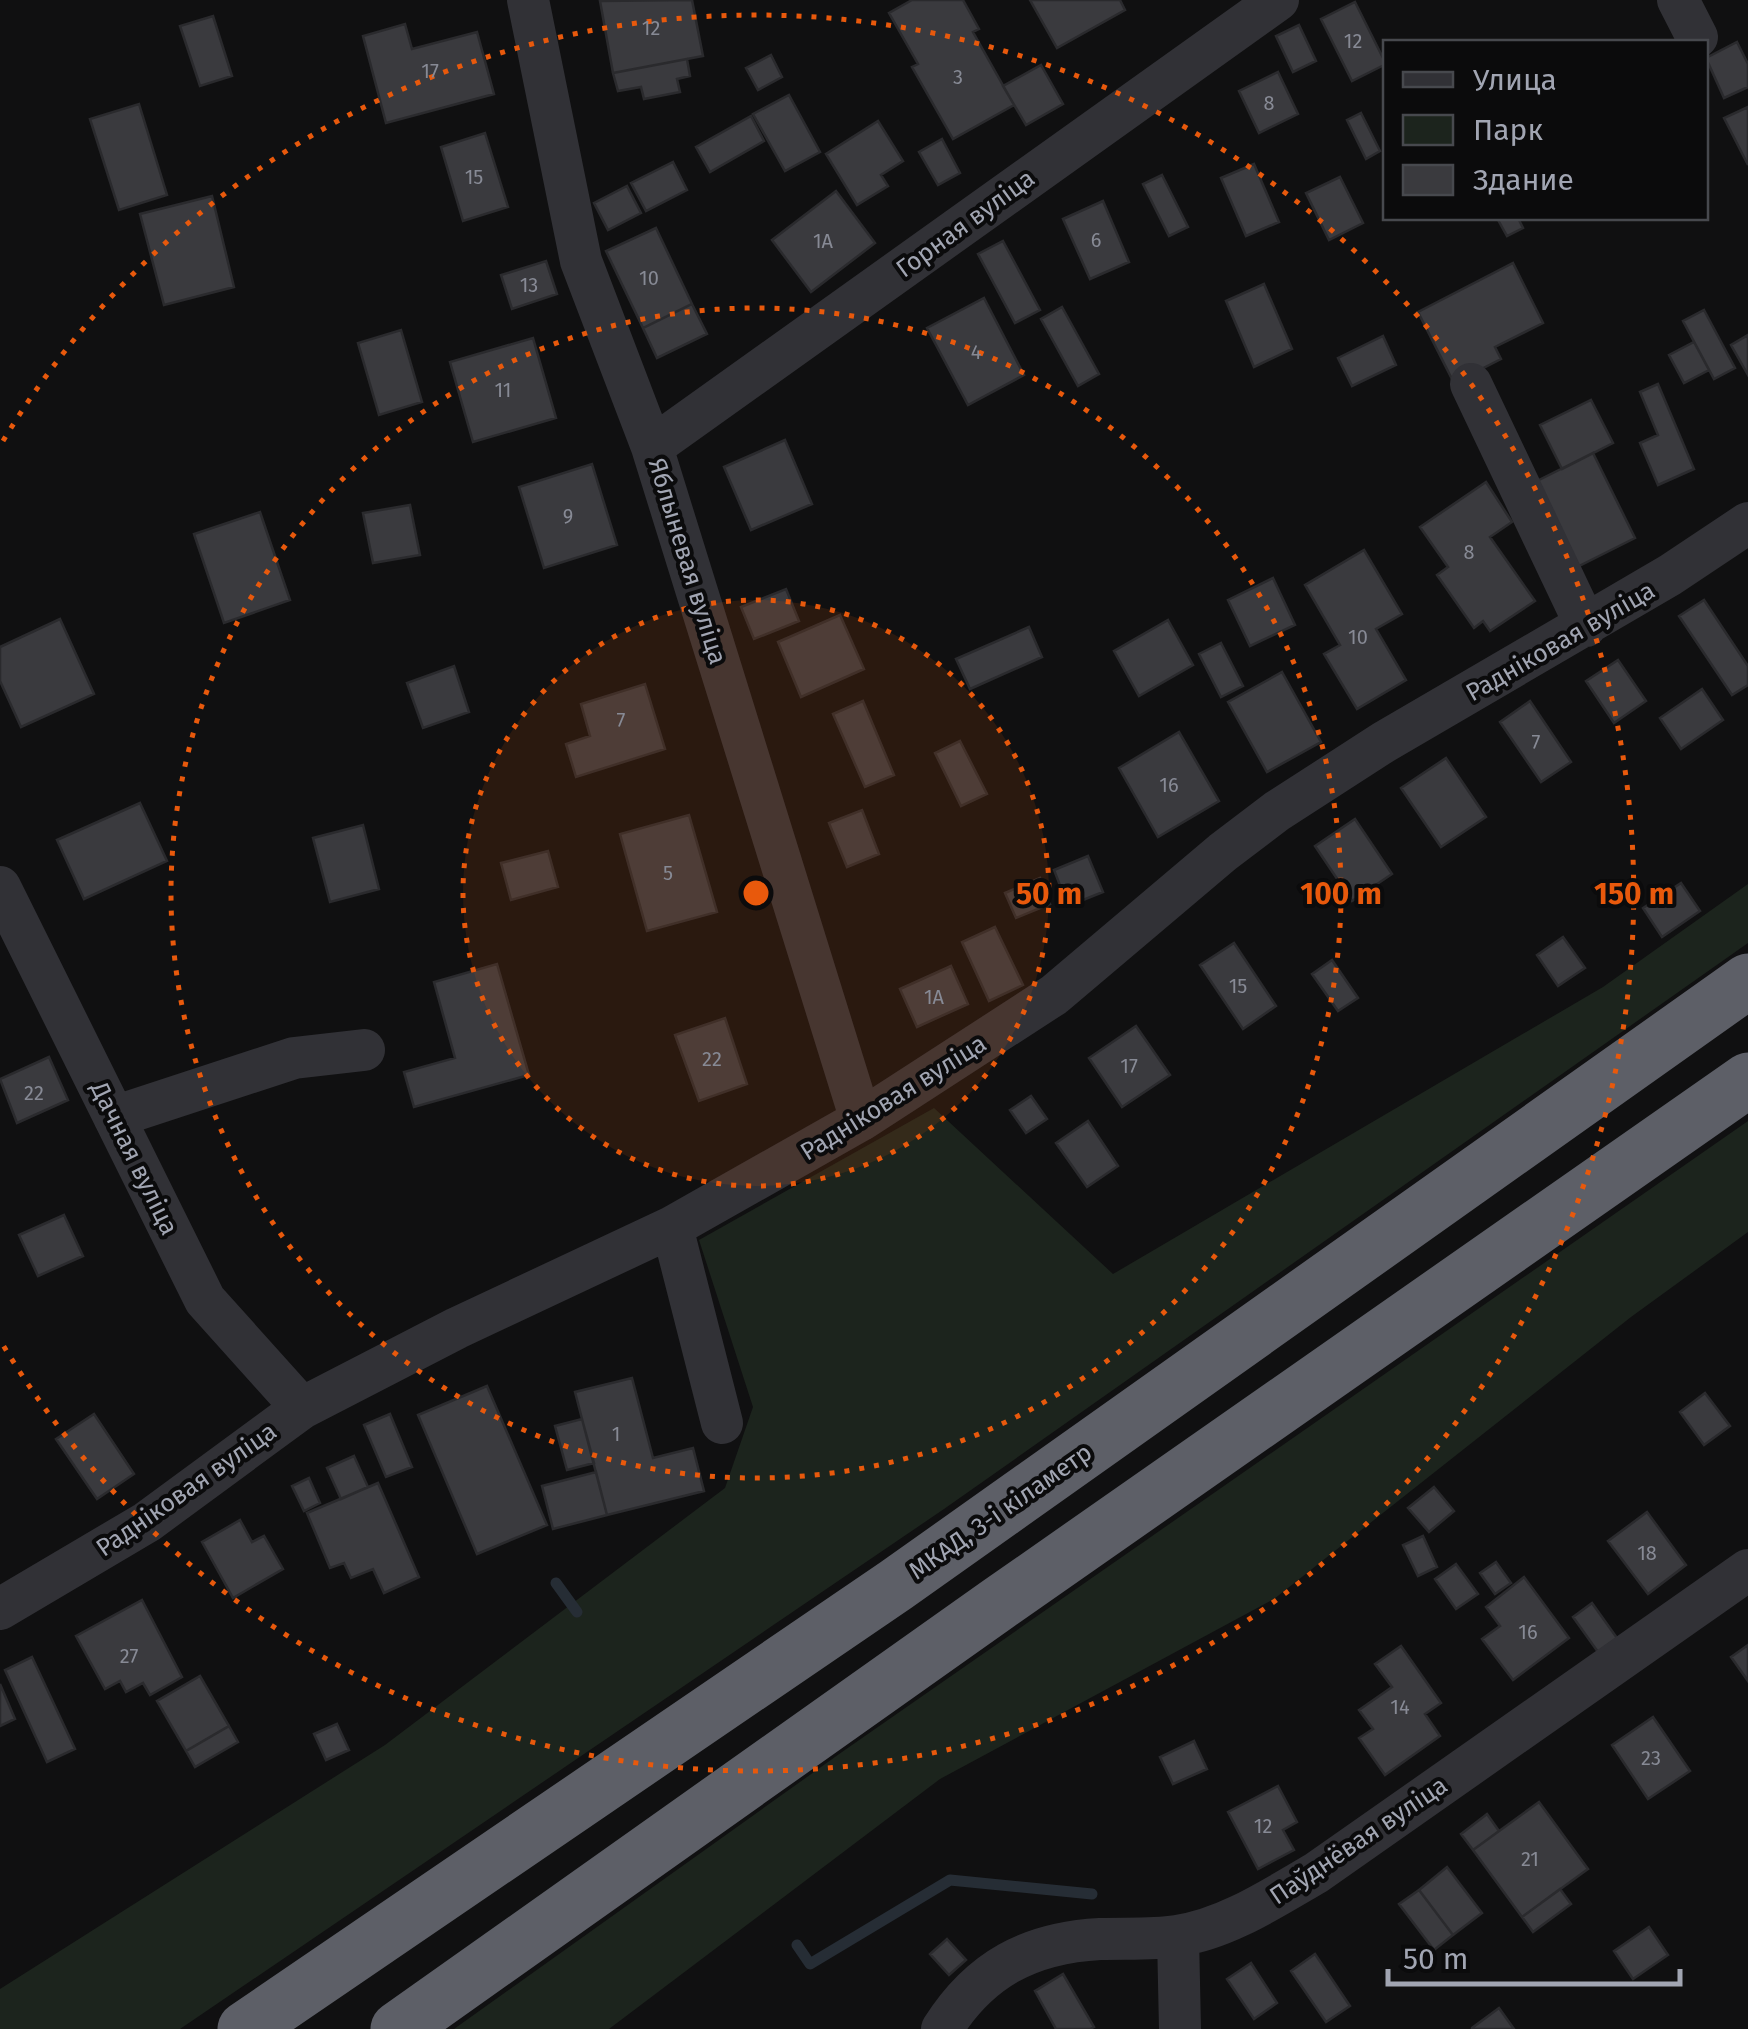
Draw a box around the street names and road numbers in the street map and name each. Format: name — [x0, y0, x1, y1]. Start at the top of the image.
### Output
street label: Горная вуліца — [890, 163, 1041, 284]
street label: Яблыневая вуліца — [641, 455, 733, 668]
street label: Радніковая вуліца — [1461, 576, 1660, 708]
street label: Радніковая вуліца — [795, 1029, 992, 1167]
street label: Дачная вуліца — [84, 1076, 184, 1240]
street label: Радніковая вуліца — [91, 1416, 283, 1563]
street label: МКАД, 3-і кіламетр — [903, 1437, 1098, 1586]
street label: Паўднёвая вуліца — [1264, 1770, 1453, 1911]

